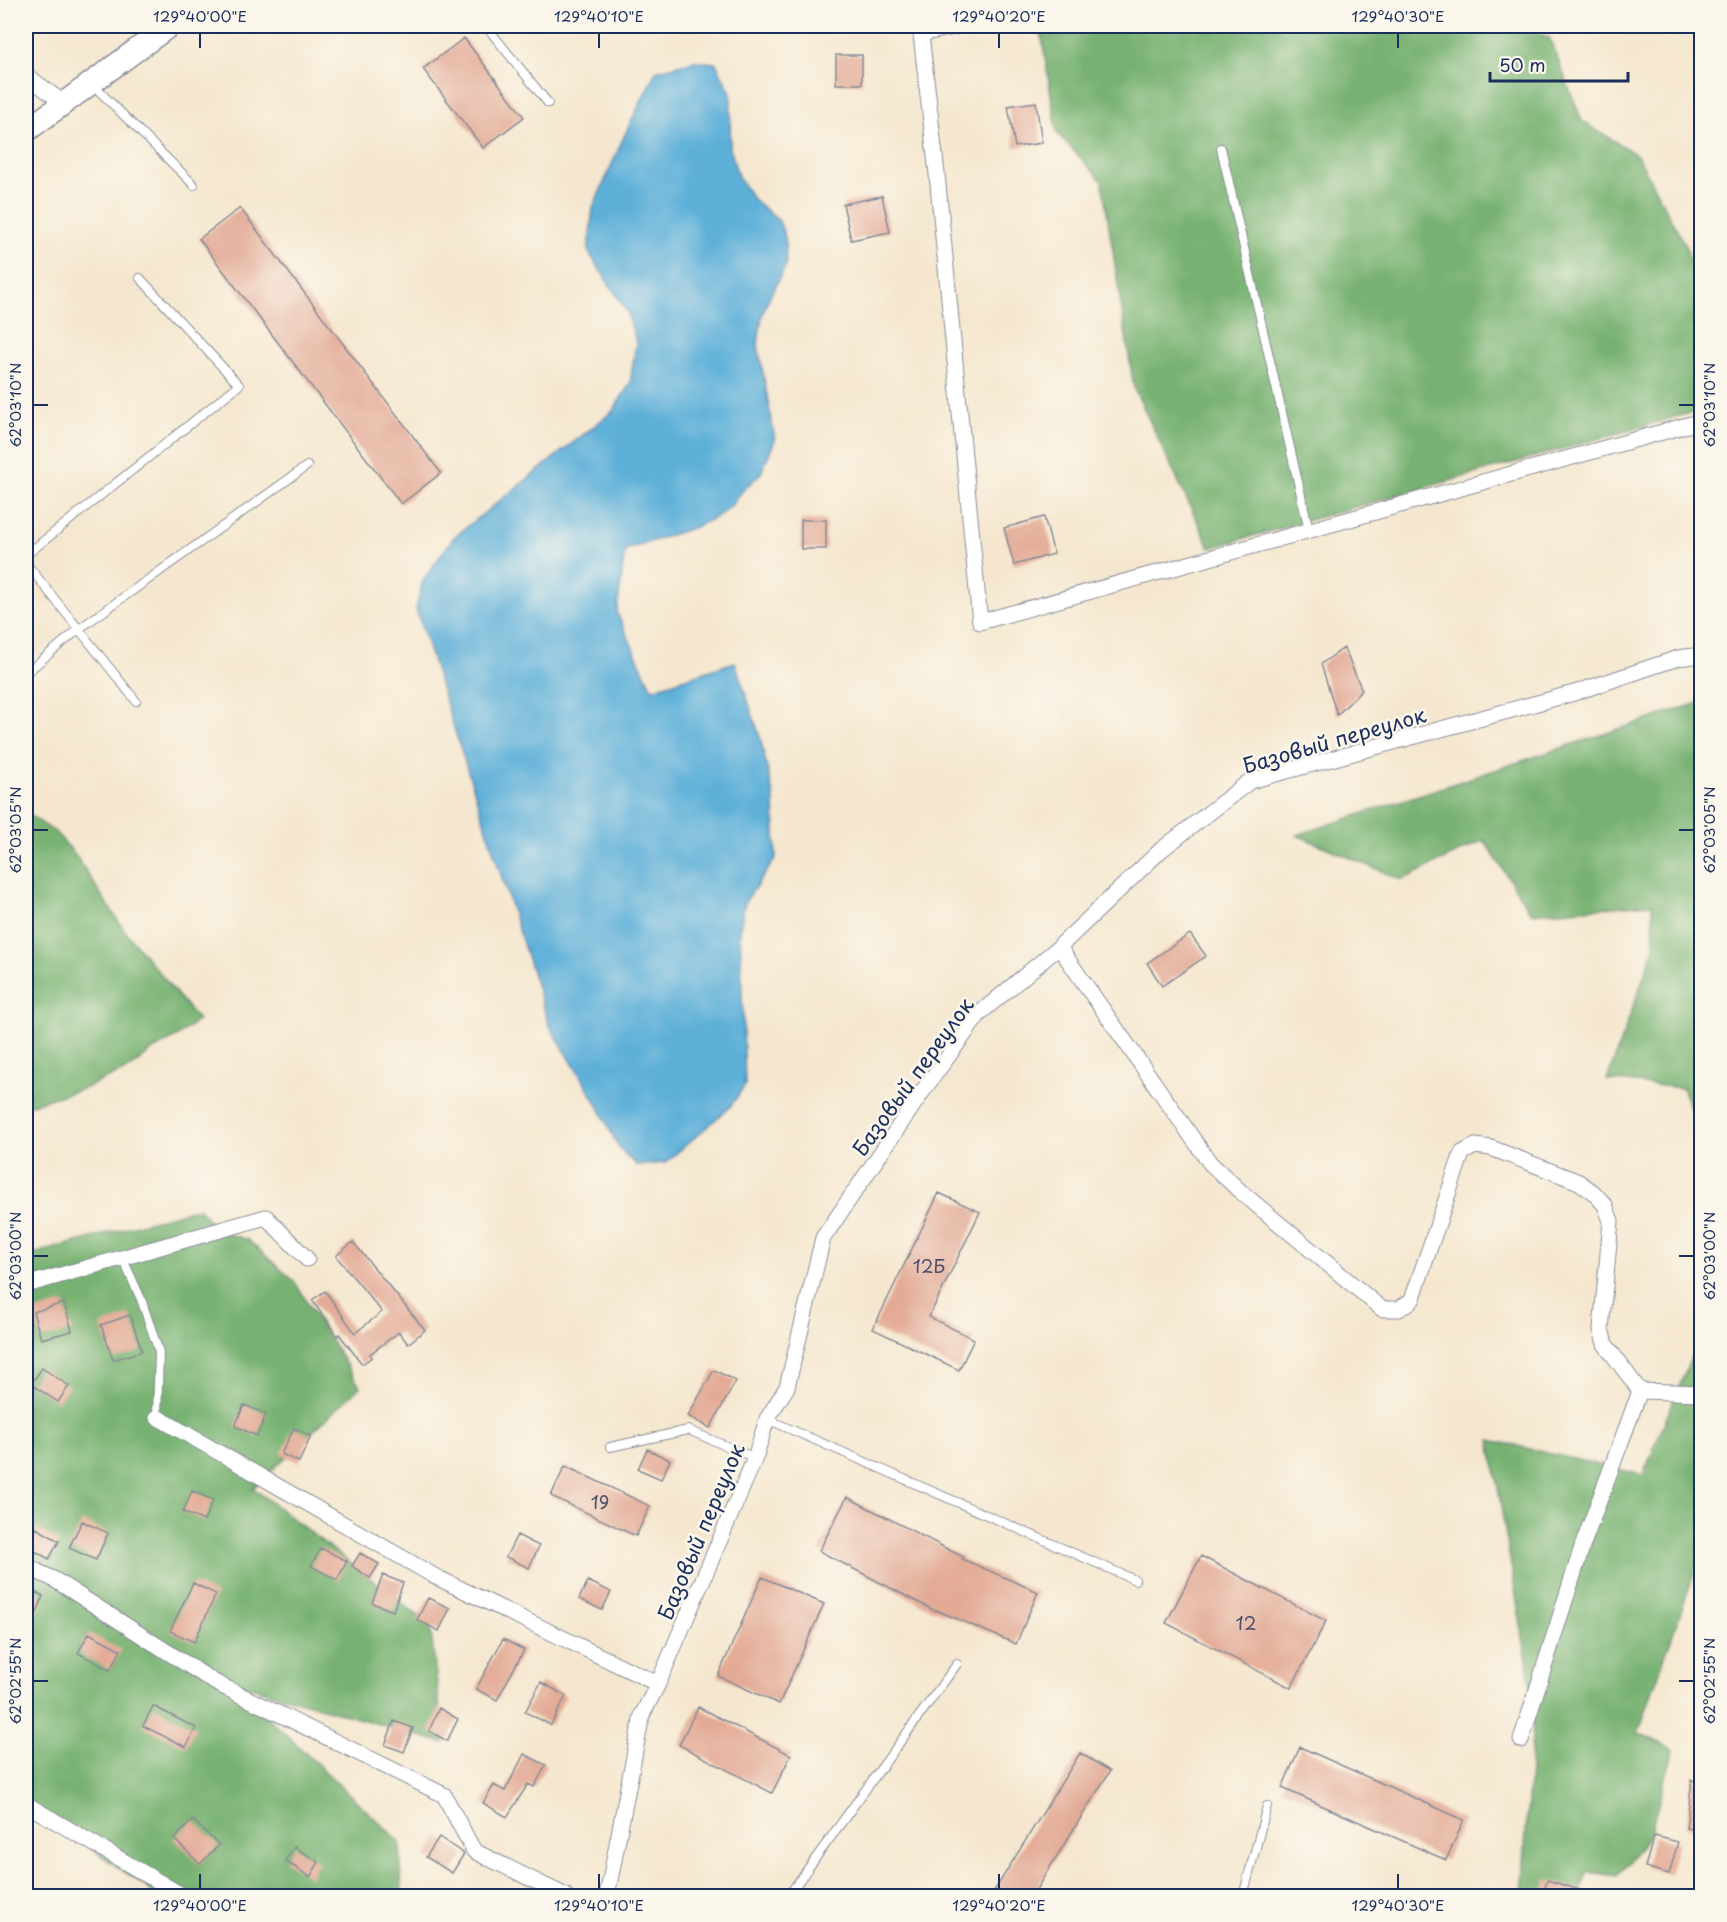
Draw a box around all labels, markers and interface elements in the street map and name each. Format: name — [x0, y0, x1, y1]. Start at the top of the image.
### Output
text: 129°40'00"E — [153, 4, 247, 27]
text: 129°40'10"E — [554, 4, 644, 27]
text: 129°40'20"E — [952, 4, 1046, 27]
text: 129°40'30"E — [1352, 4, 1444, 27]
scale bar — [1490, 45, 1628, 83]
text: 50 m — [1499, 51, 1546, 78]
text: 62°03'10"N — [3, 362, 26, 448]
text: 62°03'10"N — [1697, 362, 1720, 448]
street label: Базовый переулок — [1239, 697, 1430, 780]
text: 62°03'05"N — [3, 786, 26, 874]
text: 62°03'05"N — [1697, 786, 1720, 874]
street label: Базовый переулок — [843, 990, 981, 1162]
text: 62°03'00"N — [3, 1212, 26, 1301]
text: 62°03'00"N — [1697, 1212, 1720, 1301]
house number: 12Б — [913, 1252, 945, 1279]
street label: Базовый переулок — [648, 1437, 752, 1624]
house number: 19 — [591, 1488, 609, 1515]
house number: 12 — [1236, 1609, 1256, 1636]
text: 62°02'55"N — [3, 1637, 26, 1725]
text: 62°02'55"N — [1697, 1637, 1720, 1725]
text: 129°40'00"E — [153, 1893, 247, 1916]
text: 129°40'10"E — [554, 1893, 644, 1916]
text: 129°40'20"E — [952, 1893, 1046, 1916]
text: 129°40'30"E — [1352, 1893, 1444, 1916]

